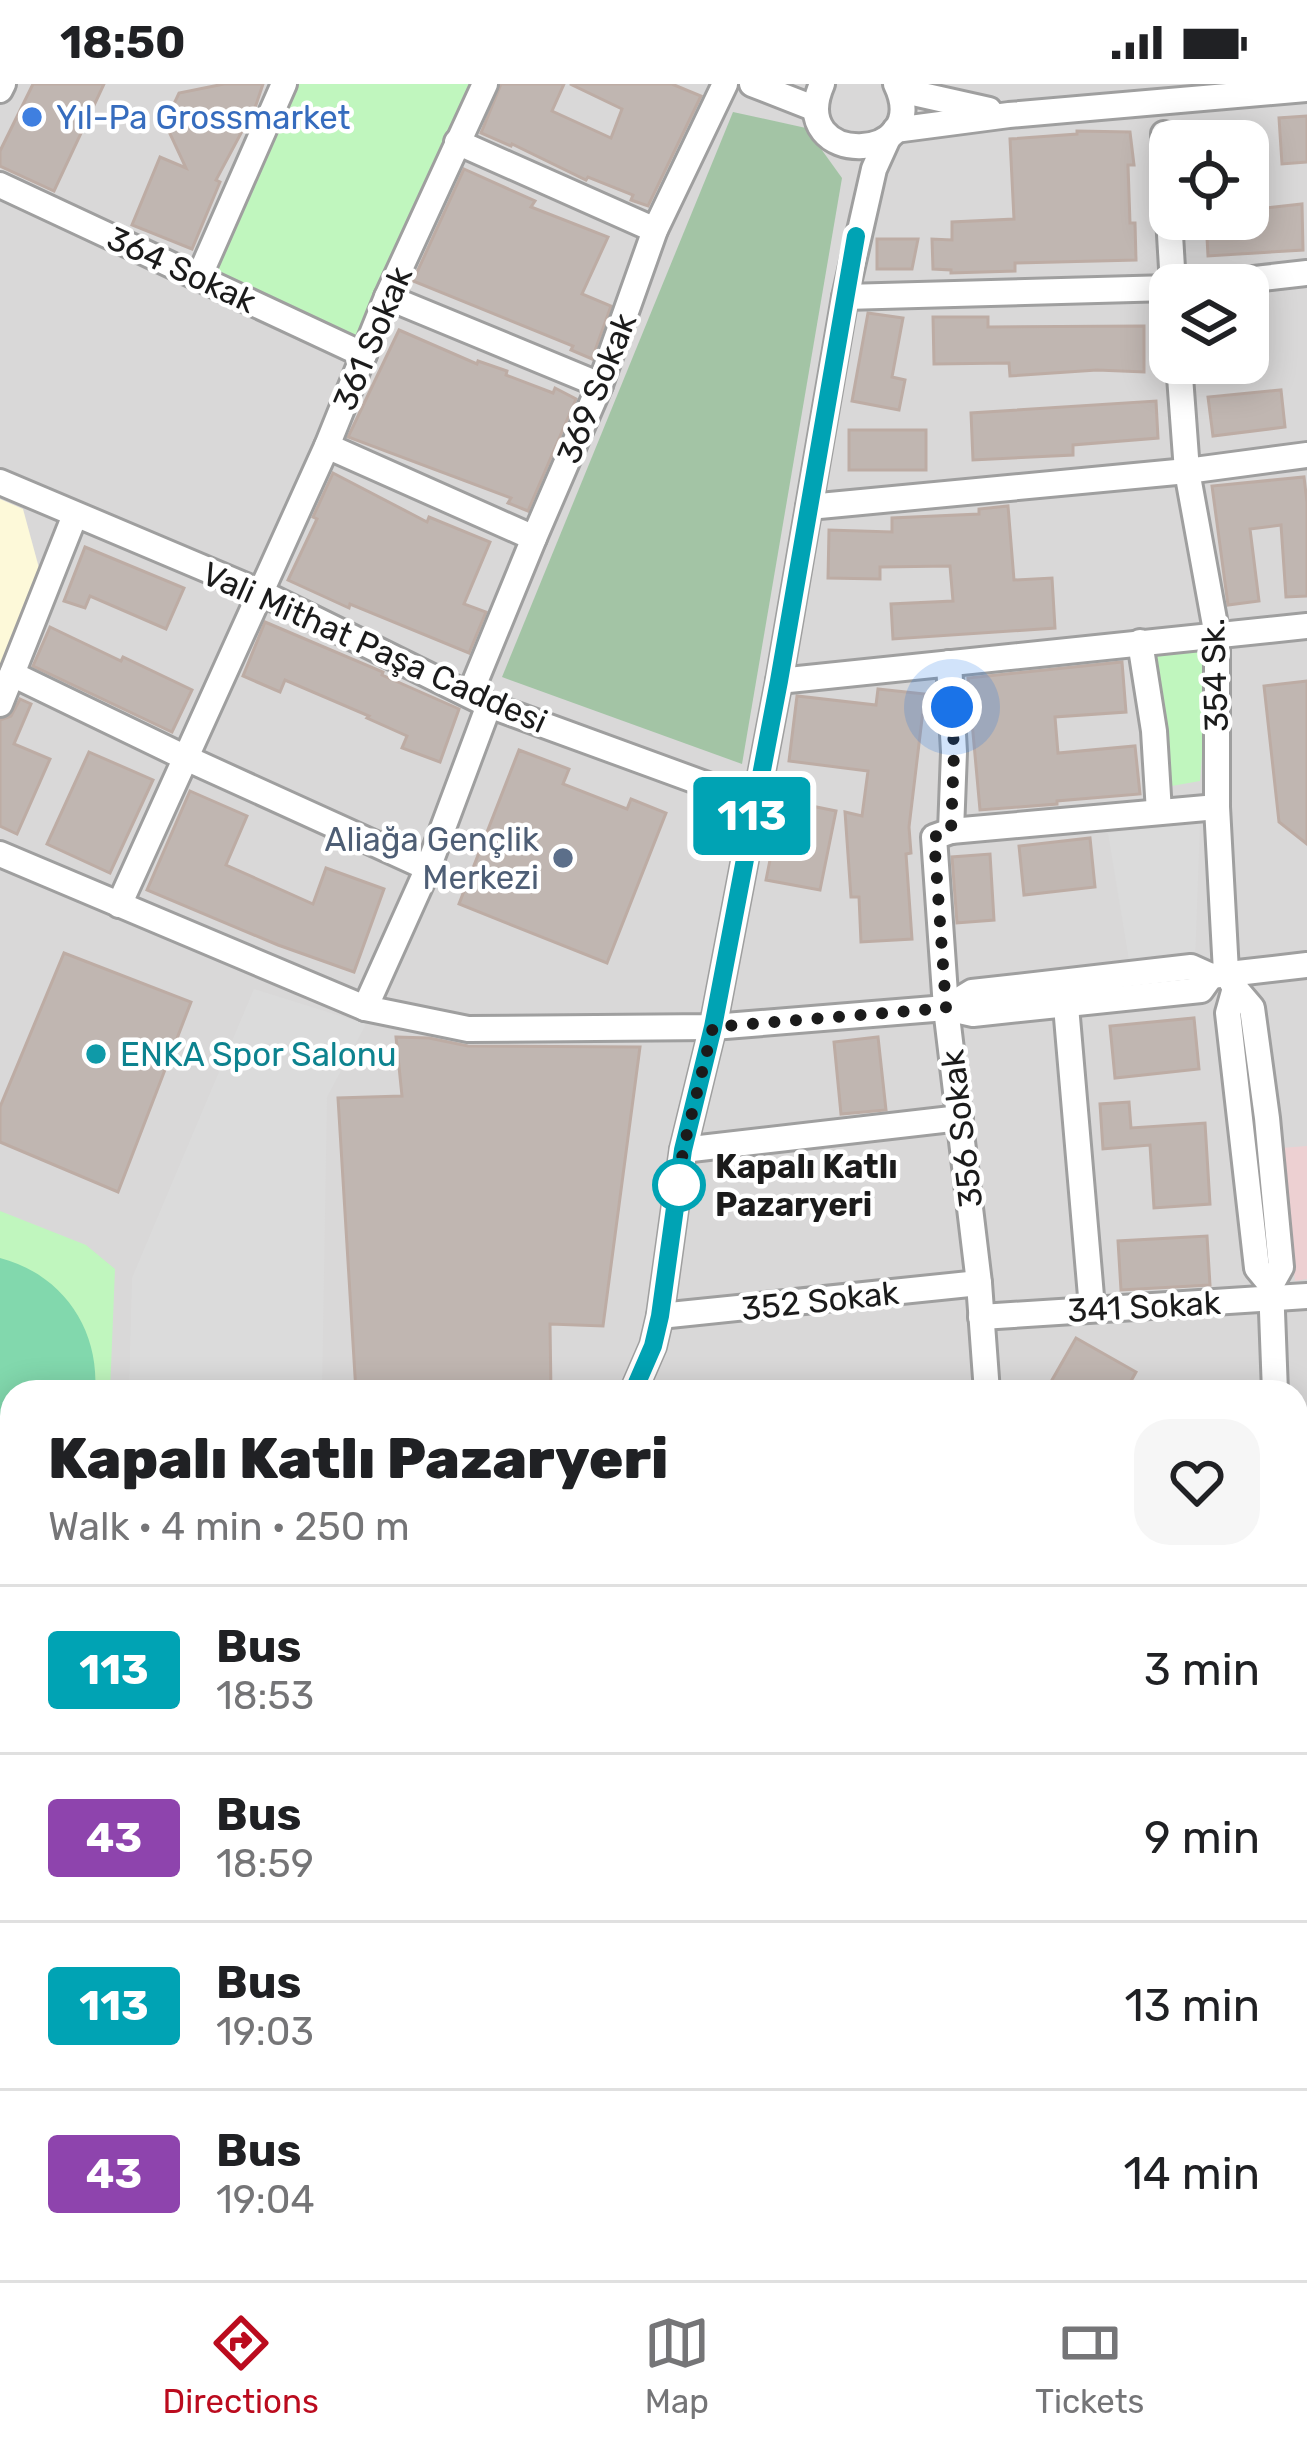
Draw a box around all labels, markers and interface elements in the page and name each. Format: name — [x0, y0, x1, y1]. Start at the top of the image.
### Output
text: 18:50 — [60, 16, 186, 69]
place label: Yıl-Pa Grossmarket — [56, 98, 351, 137]
marker: Yıl-Pa Grossmarket — [19, 104, 45, 130]
map controls — [1149, 120, 1269, 384]
button: locate — [1149, 120, 1269, 240]
street label: 364 Sokak — [101, 218, 262, 321]
street label: 361 Sokak — [325, 260, 420, 416]
button: layers — [1149, 264, 1269, 384]
street label: 369 Sokak — [549, 307, 644, 469]
street label: Vali Mithat Paşa Caddesi — [196, 554, 553, 741]
street label: 354 Sk. — [1193, 617, 1236, 733]
your location — [922, 677, 982, 737]
line badge: 113 — [683, 777, 821, 855]
text: 113 — [717, 791, 787, 841]
place label: Aliağa Gençlik Merkezi — [324, 820, 539, 897]
marker: Aliağa Gençlik Merkezi — [550, 845, 576, 871]
place label: ENKA Spor Salonu — [120, 1035, 397, 1074]
marker: ENKA Spor Salonu — [83, 1041, 109, 1067]
street label: 356 Sokak — [932, 1048, 991, 1210]
place label: Kapalı Katlı Pazaryeri — [715, 1147, 898, 1224]
marker: Kapalı Katlı Pazaryeri — [654, 1160, 704, 1210]
street label: 352 Sokak — [739, 1273, 901, 1328]
street label: 341 Sokak — [1066, 1283, 1222, 1330]
button: heart — [1134, 1419, 1260, 1545]
text: Kapalı Katlı Pazaryeri — [48, 1425, 668, 1492]
text: Walk · 4 min · 250 m — [48, 1504, 410, 1550]
text: Bus — [216, 1620, 301, 1673]
text: 3 min — [1144, 1643, 1260, 1696]
text: 113 — [79, 1645, 149, 1695]
text: 18:53 — [216, 1673, 314, 1719]
text: Bus — [216, 1788, 301, 1841]
text: 9 min — [1144, 1811, 1260, 1864]
text: 43 — [86, 1813, 142, 1863]
text: 18:59 — [216, 1841, 314, 1887]
text: Bus — [216, 1956, 301, 2009]
text: 13 min — [1125, 1979, 1260, 2032]
text: 113 — [79, 1981, 149, 2031]
text: 19:03 — [216, 2009, 314, 2055]
text: Bus — [216, 2124, 301, 2177]
text: 14 min — [1124, 2147, 1260, 2200]
text: 43 — [86, 2149, 142, 2199]
text: 19:04 — [216, 2177, 315, 2223]
tab: Directions — [163, 2310, 319, 2421]
tab: Map — [644, 2310, 710, 2421]
tab: Tickets — [1035, 2310, 1144, 2421]

